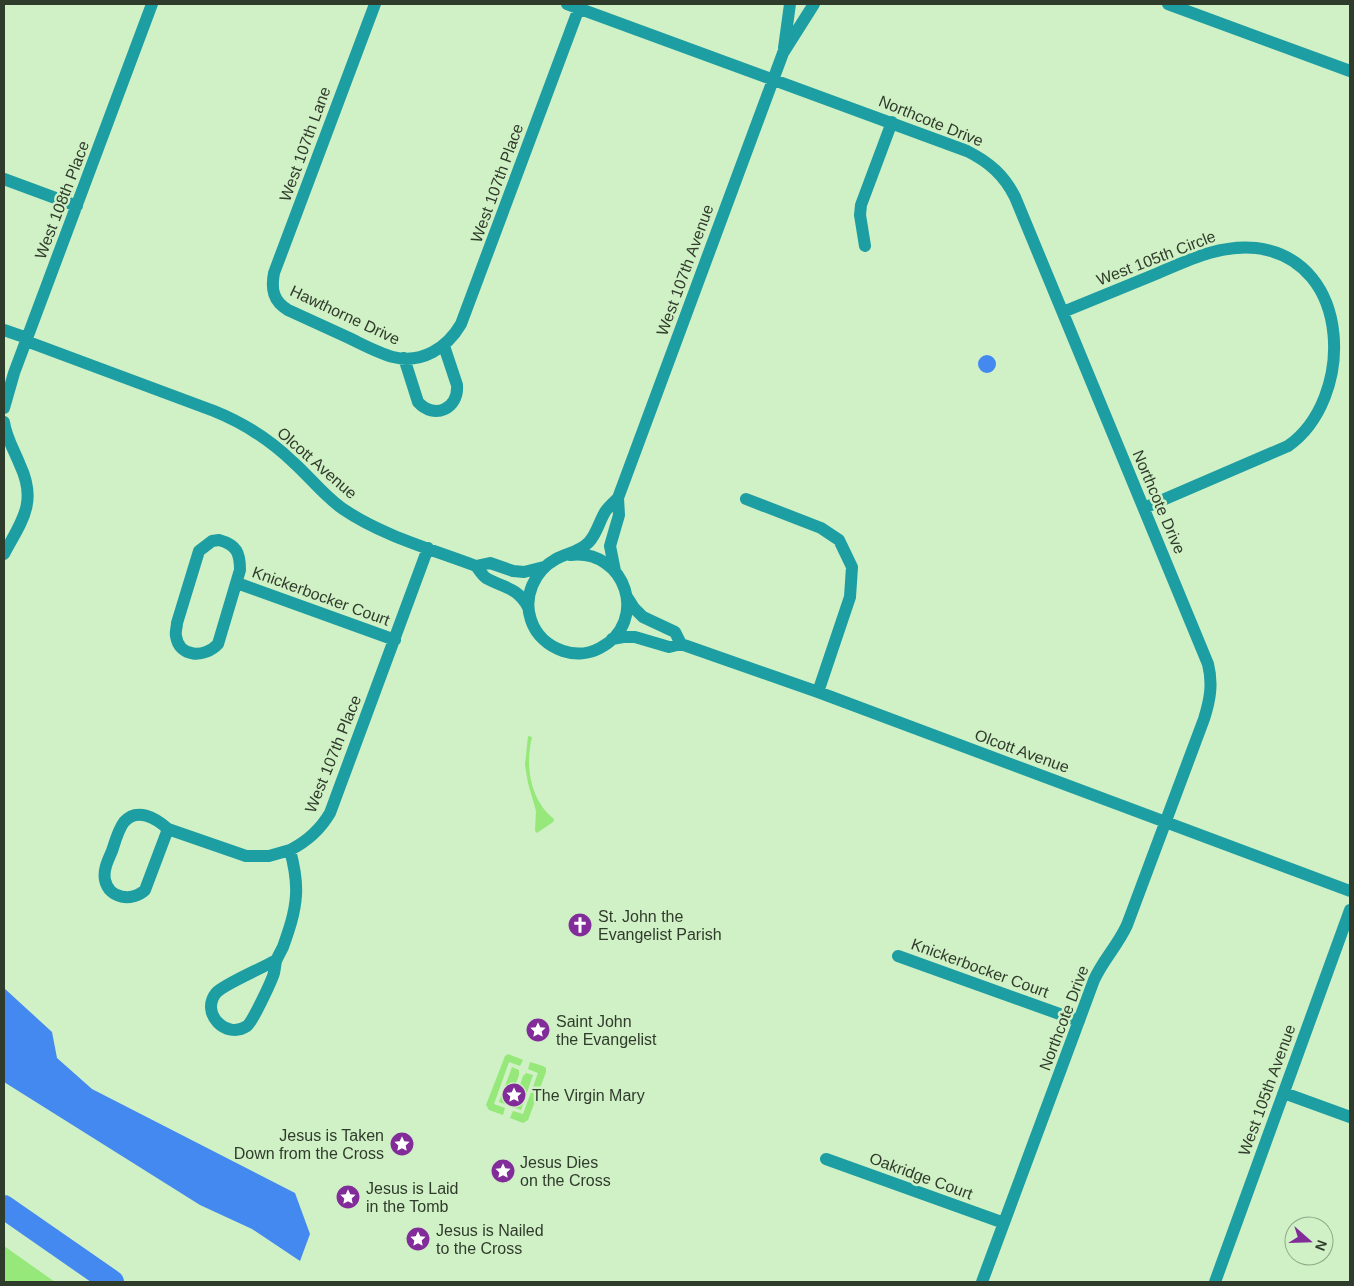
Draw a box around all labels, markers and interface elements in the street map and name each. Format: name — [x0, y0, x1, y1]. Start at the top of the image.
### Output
street label: West 107th Lane — [276, 84, 334, 204]
street label: Northcote Drive — [876, 92, 986, 150]
street label: West 107th Place — [468, 121, 526, 245]
street label: West 108th Place — [32, 138, 92, 261]
street label: West 107th Avenue — [653, 202, 717, 338]
street label: West 105th Circle — [1094, 227, 1218, 289]
street label: Hawthorne Drive — [287, 282, 403, 348]
street label: Olcott Avenue — [274, 424, 360, 502]
street label: Northcote Drive — [1129, 448, 1189, 557]
street label: Knickerbocker Court — [250, 563, 393, 629]
street label: West 107th Place — [302, 693, 364, 815]
street label: Olcott Avenue — [972, 726, 1072, 776]
place label: St. John the Evangelist Parish — [598, 908, 722, 943]
church icon: St. John the Evangelist Parish — [567, 912, 593, 938]
street label: Knickerbocker Court — [909, 935, 1052, 1001]
street label: Northcote Drive — [1036, 963, 1092, 1073]
place label: Saint John the Evangelist — [556, 1013, 657, 1048]
place icon: Saint John the Evangelist — [525, 1017, 551, 1043]
street label: West 105th Avenue — [1235, 1022, 1299, 1158]
place icon: The Virgin Mary — [501, 1082, 527, 1108]
place label: The Virgin Mary — [532, 1087, 645, 1104]
place label: Jesus is Taken Down from the Cross — [234, 1127, 384, 1162]
place icon: Jesus is Taken Down from the Cross — [389, 1131, 415, 1157]
street label: Oakridge Court — [867, 1149, 975, 1203]
place label: Jesus Dies on the Cross — [520, 1154, 611, 1189]
place icon: Jesus Dies on the Cross — [490, 1158, 516, 1184]
place label: Jesus is Laid in the Tomb — [366, 1180, 459, 1215]
place icon: Jesus is Laid in the Tomb — [335, 1184, 361, 1210]
north arrow — [1284, 1216, 1334, 1266]
place label: Jesus is Nailed to the Cross — [436, 1222, 544, 1257]
place icon: Jesus is Nailed to the Cross — [405, 1226, 431, 1252]
text: N — [1312, 1238, 1330, 1253]

